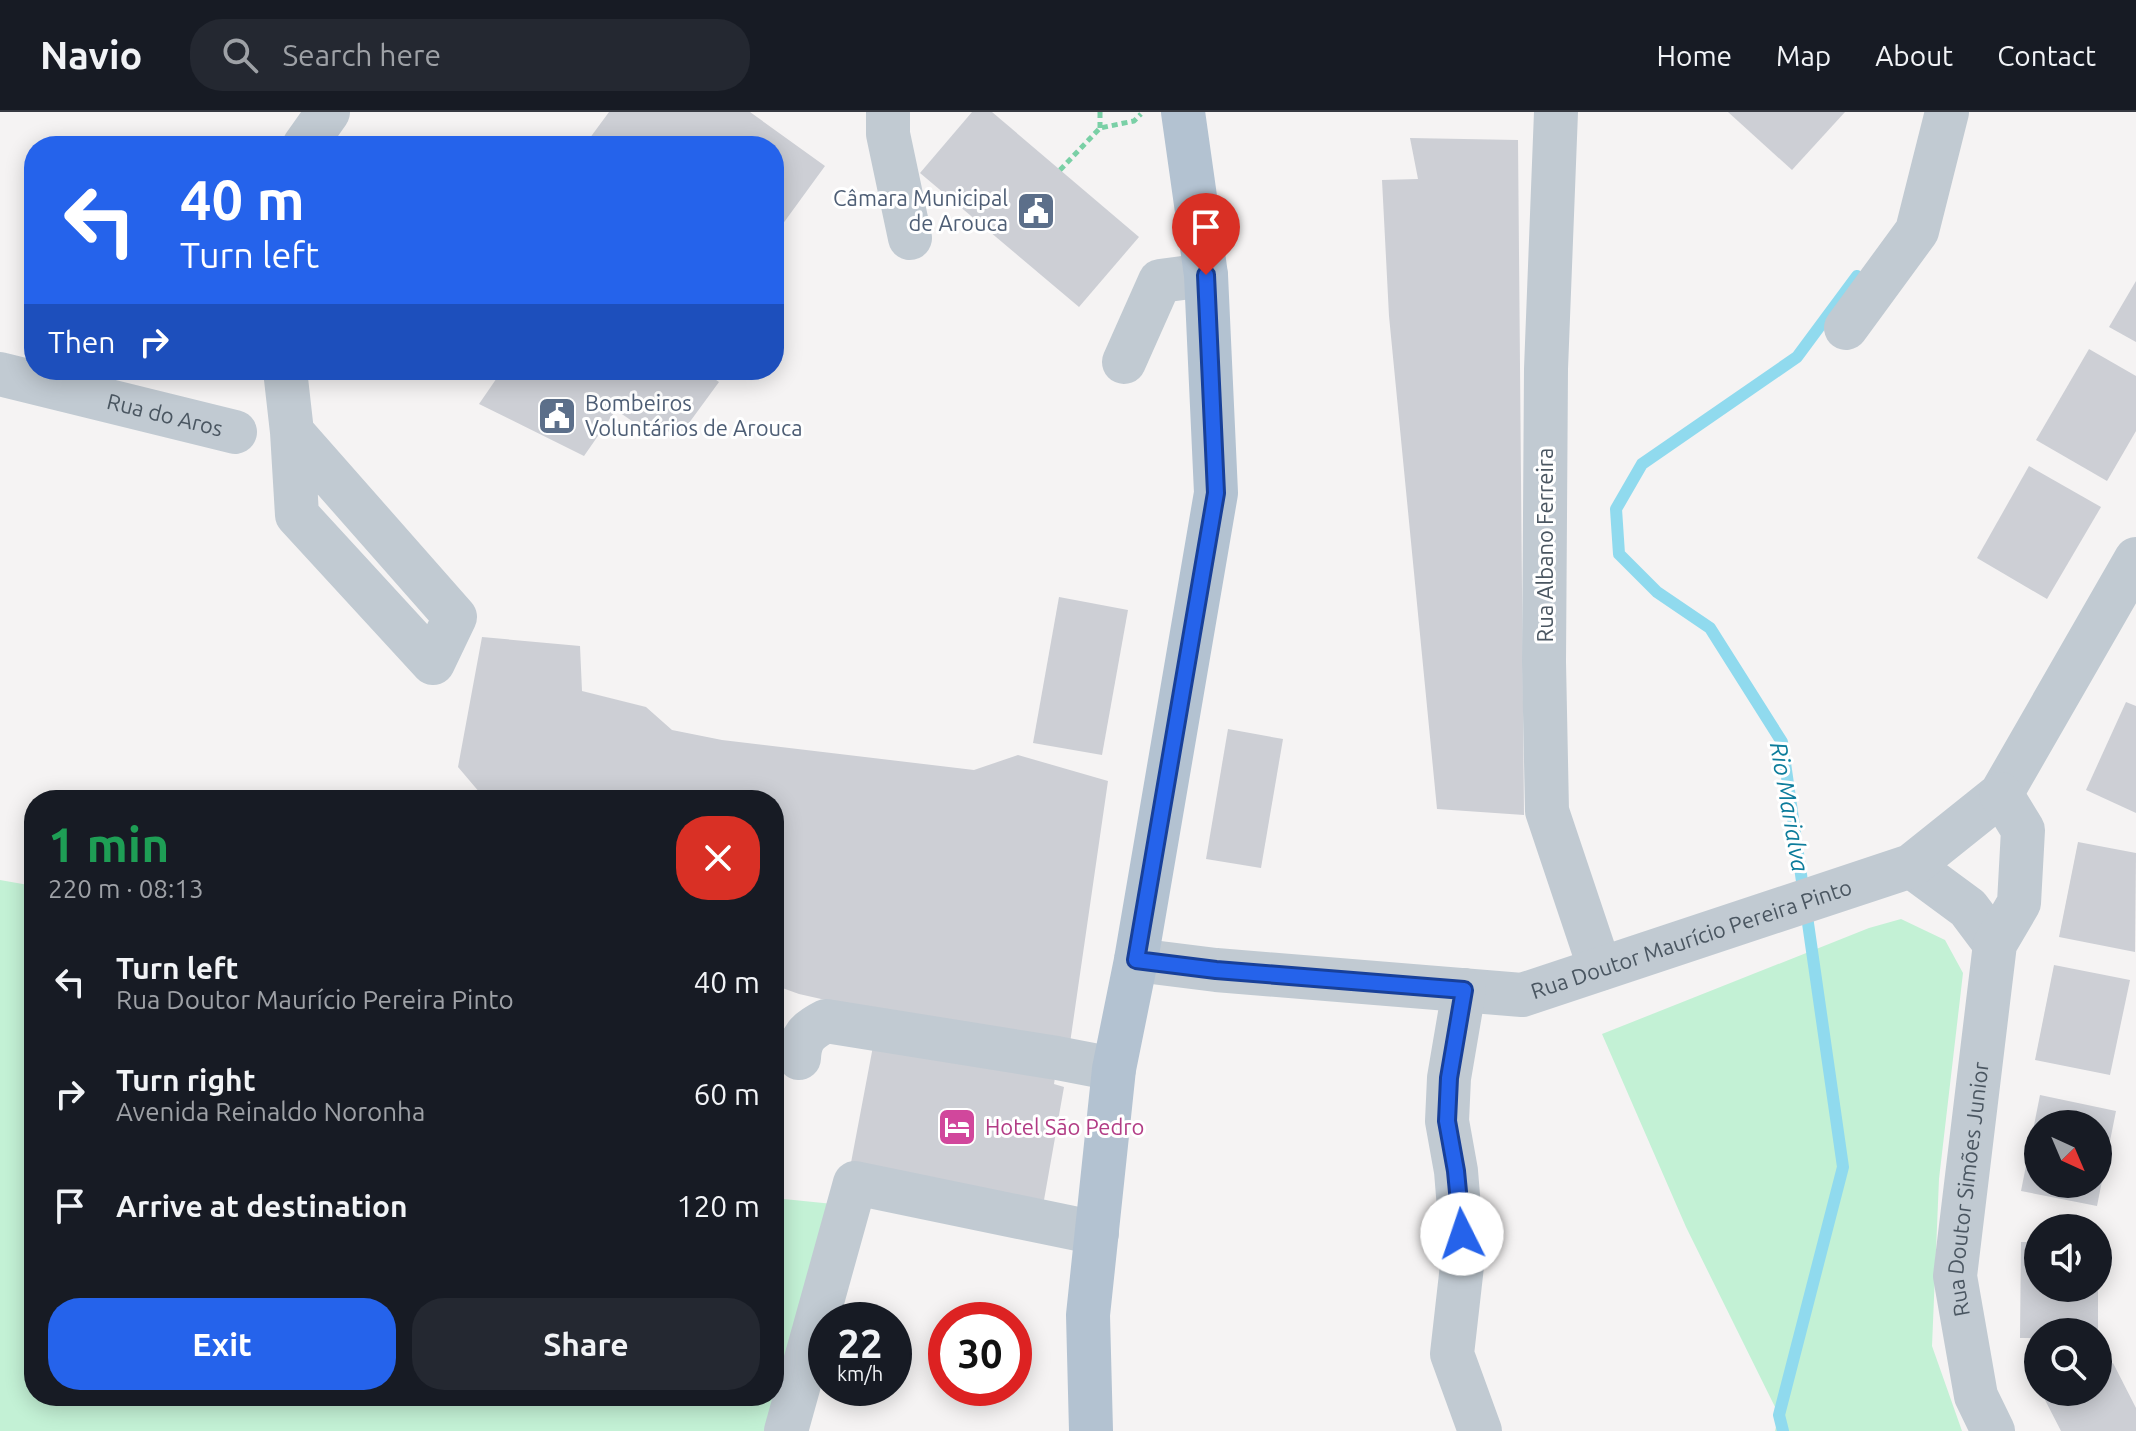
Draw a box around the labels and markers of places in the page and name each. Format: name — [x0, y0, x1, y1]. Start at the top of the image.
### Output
place label: Câmara Municipal de Arouca — [833, 185, 1008, 235]
public building icon: Câmara Municipal de Arouca — [1015, 190, 1057, 232]
pin — [1172, 193, 1240, 275]
place label: Bombeiros Voluntários de Arouca — [585, 390, 803, 440]
public building icon: Bombeiros Voluntários de Arouca — [536, 395, 578, 437]
hotel icon: Hotel São Pedro — [936, 1106, 978, 1148]
place label: Hotel São Pedro — [985, 1114, 1144, 1139]

